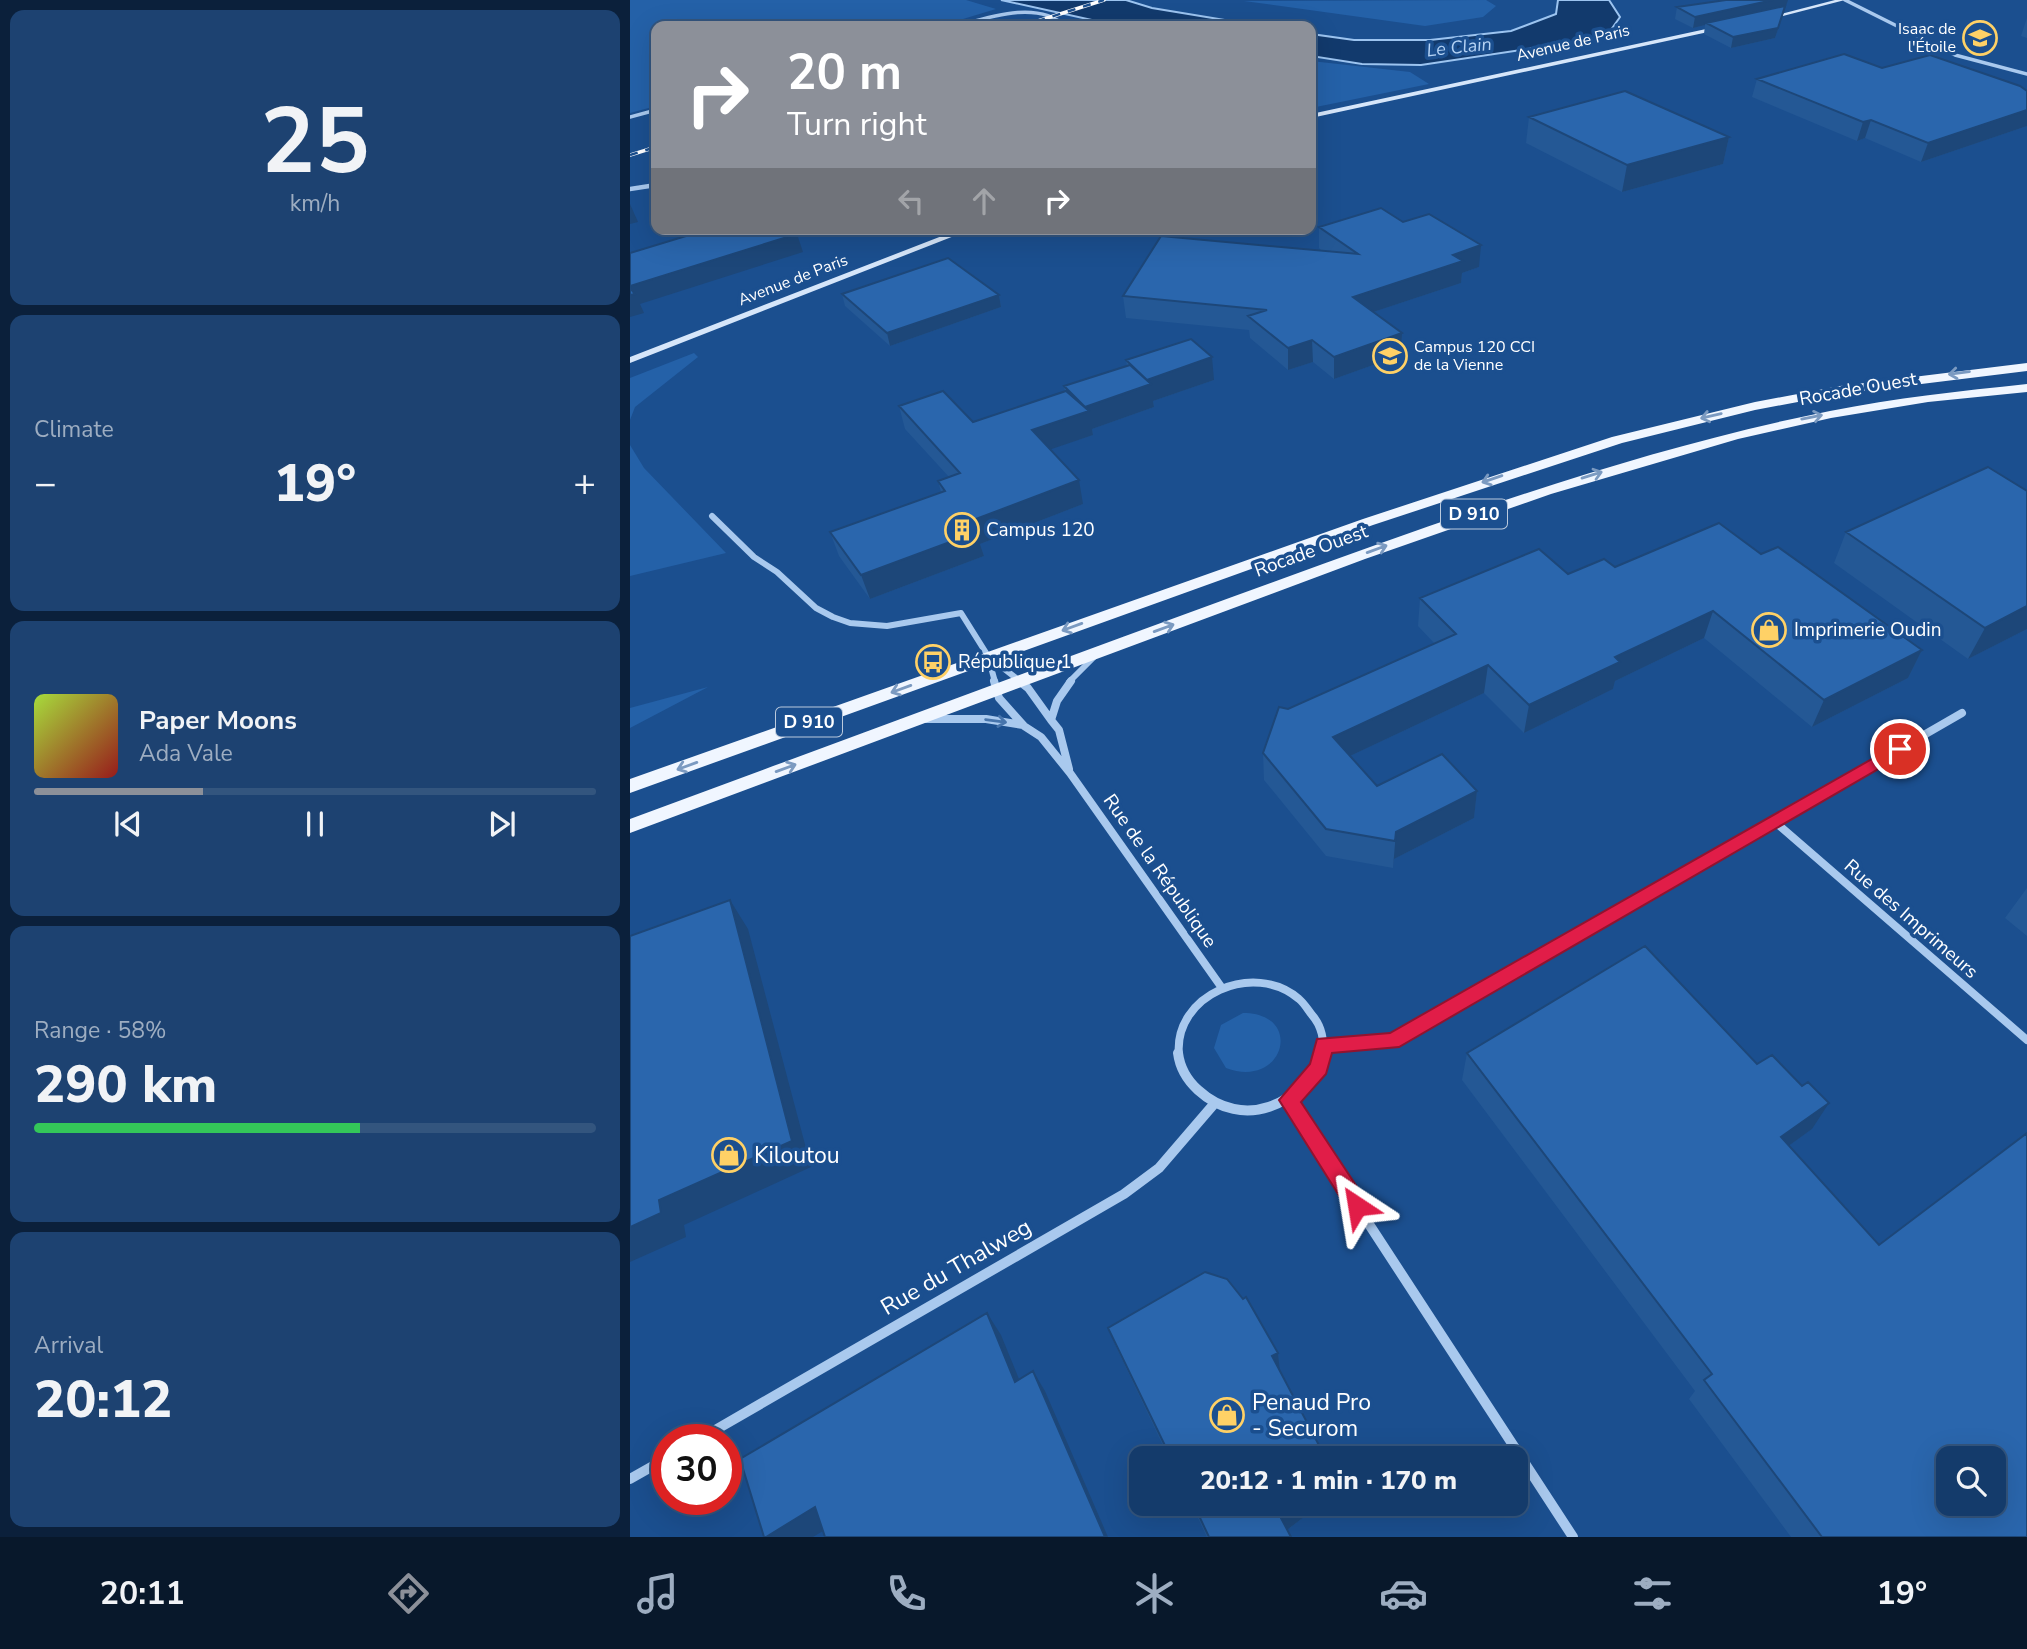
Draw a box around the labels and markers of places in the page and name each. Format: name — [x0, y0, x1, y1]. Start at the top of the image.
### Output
place label: Isaac de l'Étoile — [1898, 18, 1956, 58]
school or university icon: Isaac de l'Étoile — [1961, 19, 1999, 57]
place label: Campus 120 CCI de la Vienne — [1414, 336, 1535, 376]
school or university icon: Campus 120 CCI de la Vienne — [1371, 337, 1409, 375]
building icon: Campus 120 — [943, 511, 981, 549]
place label: Campus 120 — [986, 517, 1095, 543]
shop icon: Imprimerie Oudin — [1750, 611, 1788, 649]
place label: Imprimerie Oudin — [1794, 617, 1942, 643]
bus stop icon: République 1 — [914, 643, 952, 681]
place label: République 1 — [958, 649, 1072, 675]
pin — [1870, 719, 1930, 779]
shop icon: Kiloutou — [710, 1136, 748, 1174]
place label: Kiloutou — [754, 1140, 840, 1171]
place label: Penaud Pro - Securom — [1252, 1387, 1371, 1444]
shop icon: Penaud Pro - Securom — [1208, 1396, 1246, 1434]

